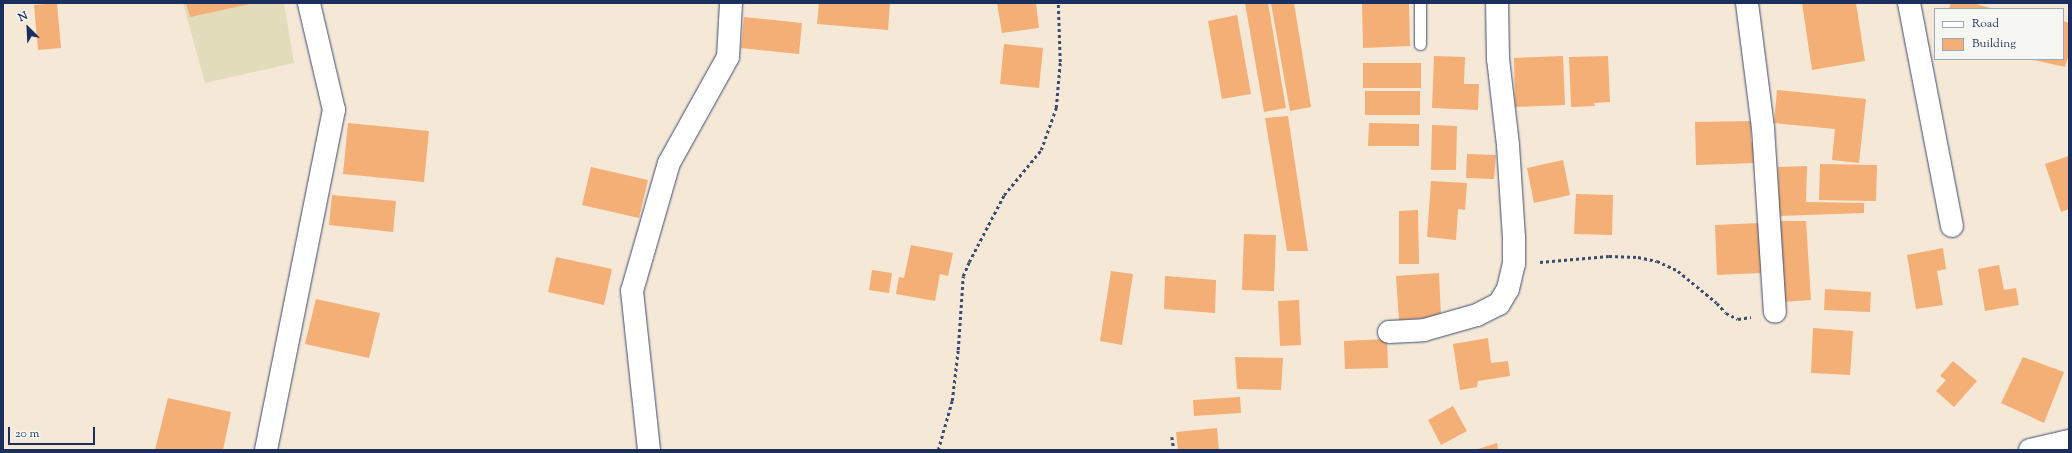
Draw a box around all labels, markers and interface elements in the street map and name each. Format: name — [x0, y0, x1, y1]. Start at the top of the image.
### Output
north arrow — [8, 8, 48, 48]
text: N — [16, 8, 30, 26]
legend — [1934, 8, 2064, 60]
text: Road — [1972, 15, 1999, 33]
text: Building — [1972, 35, 2016, 53]
scale bar — [10, 419, 97, 445]
text: 20 m — [15, 425, 39, 443]

